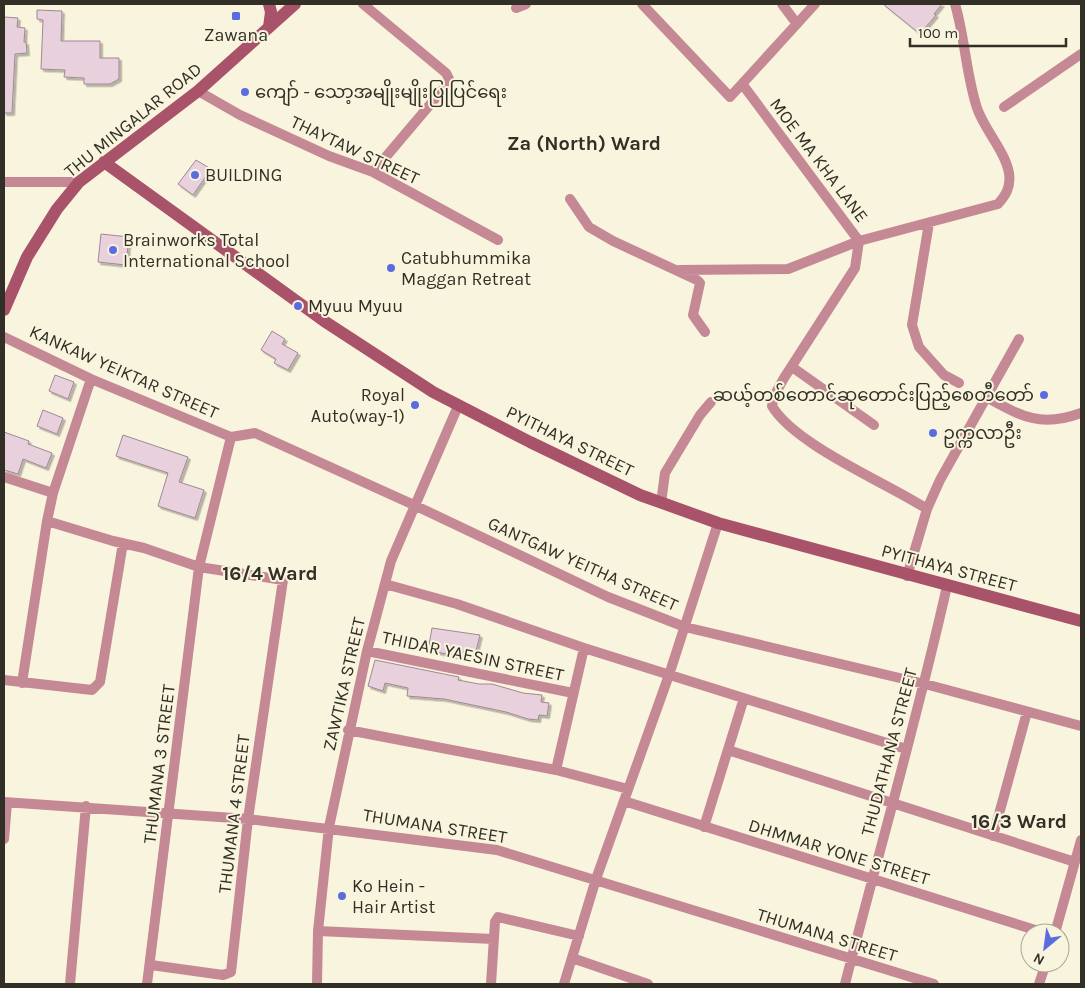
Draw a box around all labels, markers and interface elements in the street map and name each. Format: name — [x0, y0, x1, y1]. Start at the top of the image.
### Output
marker: Zawana — [230, 10, 242, 22]
scale bar — [910, 15, 1066, 47]
place label: Zawana — [204, 24, 268, 46]
text: 100 m — [918, 24, 958, 42]
street label: THU MINGALAR ROAD — [60, 58, 206, 182]
place label: ကျော် - သော့အမျိုးမျိုးပြုပြင်ရေး — [255, 78, 507, 107]
marker: ကျော် - သော့အမျိုးမျိုးပြုပြင်ရေး — [239, 86, 251, 98]
street label: MOE MA KHA LANE — [765, 94, 873, 226]
street label: THAYTAW STREET — [287, 111, 423, 189]
district label: Za (North) Ward — [507, 132, 661, 155]
place label: BUILDING — [205, 164, 282, 186]
marker: BUILDING — [189, 169, 201, 181]
place label: Brainworks Total International School — [123, 229, 290, 272]
marker: Brainworks Total International School — [107, 244, 119, 256]
place label: Catubhummika Maggan Retreat — [401, 247, 531, 290]
marker: Catubhummika Maggan Retreat — [385, 262, 397, 274]
place label: Myuu Myuu — [308, 295, 403, 317]
marker: Myuu Myuu — [292, 300, 304, 312]
street label: KANKAW YEIKTAR STREET — [26, 320, 222, 424]
place label: ဆယ့်တစ်တောင်ဆုတောင်းပြည့်စေတီတော် — [713, 381, 1034, 410]
place label: Royal Auto(way-1) — [311, 384, 405, 427]
marker: ဆယ့်တစ်တောင်ဆုတောင်းပြည့်စေတီတော် — [1038, 389, 1050, 401]
marker: Royal Auto(way-1) — [409, 399, 421, 411]
street label: PYITHAYA STREET — [503, 401, 637, 481]
place label: ဥက္ကလာဦး — [943, 421, 1022, 448]
marker: ဥက္ကလာဦး — [927, 427, 939, 439]
street label: GANTGAW YEITHA STREET — [484, 512, 682, 616]
street label: PYITHAYA STREET — [879, 539, 1019, 597]
district label: 16/4 Ward — [222, 562, 318, 585]
street label: ZAWTIKA STREET — [318, 615, 370, 753]
street label: THIDAR YAESIN STREET — [380, 626, 566, 686]
street label: THUDATHANA STREET — [856, 666, 922, 838]
street label: THUMANA 3 STREET — [138, 683, 180, 845]
street label: THUMANA 4 STREET — [213, 733, 255, 895]
street label: THUMANA STREET — [361, 804, 509, 848]
district label: 16/3 Ward — [971, 810, 1067, 833]
street label: DHMMAR YONE STREET — [746, 814, 932, 890]
place label: Ko Hein - Hair Artist — [352, 875, 436, 918]
marker: Ko Hein - Hair Artist — [336, 890, 348, 902]
street label: THUMANA STREET — [754, 903, 900, 967]
north arrow — [1020, 923, 1070, 973]
text: N — [1030, 949, 1047, 969]

